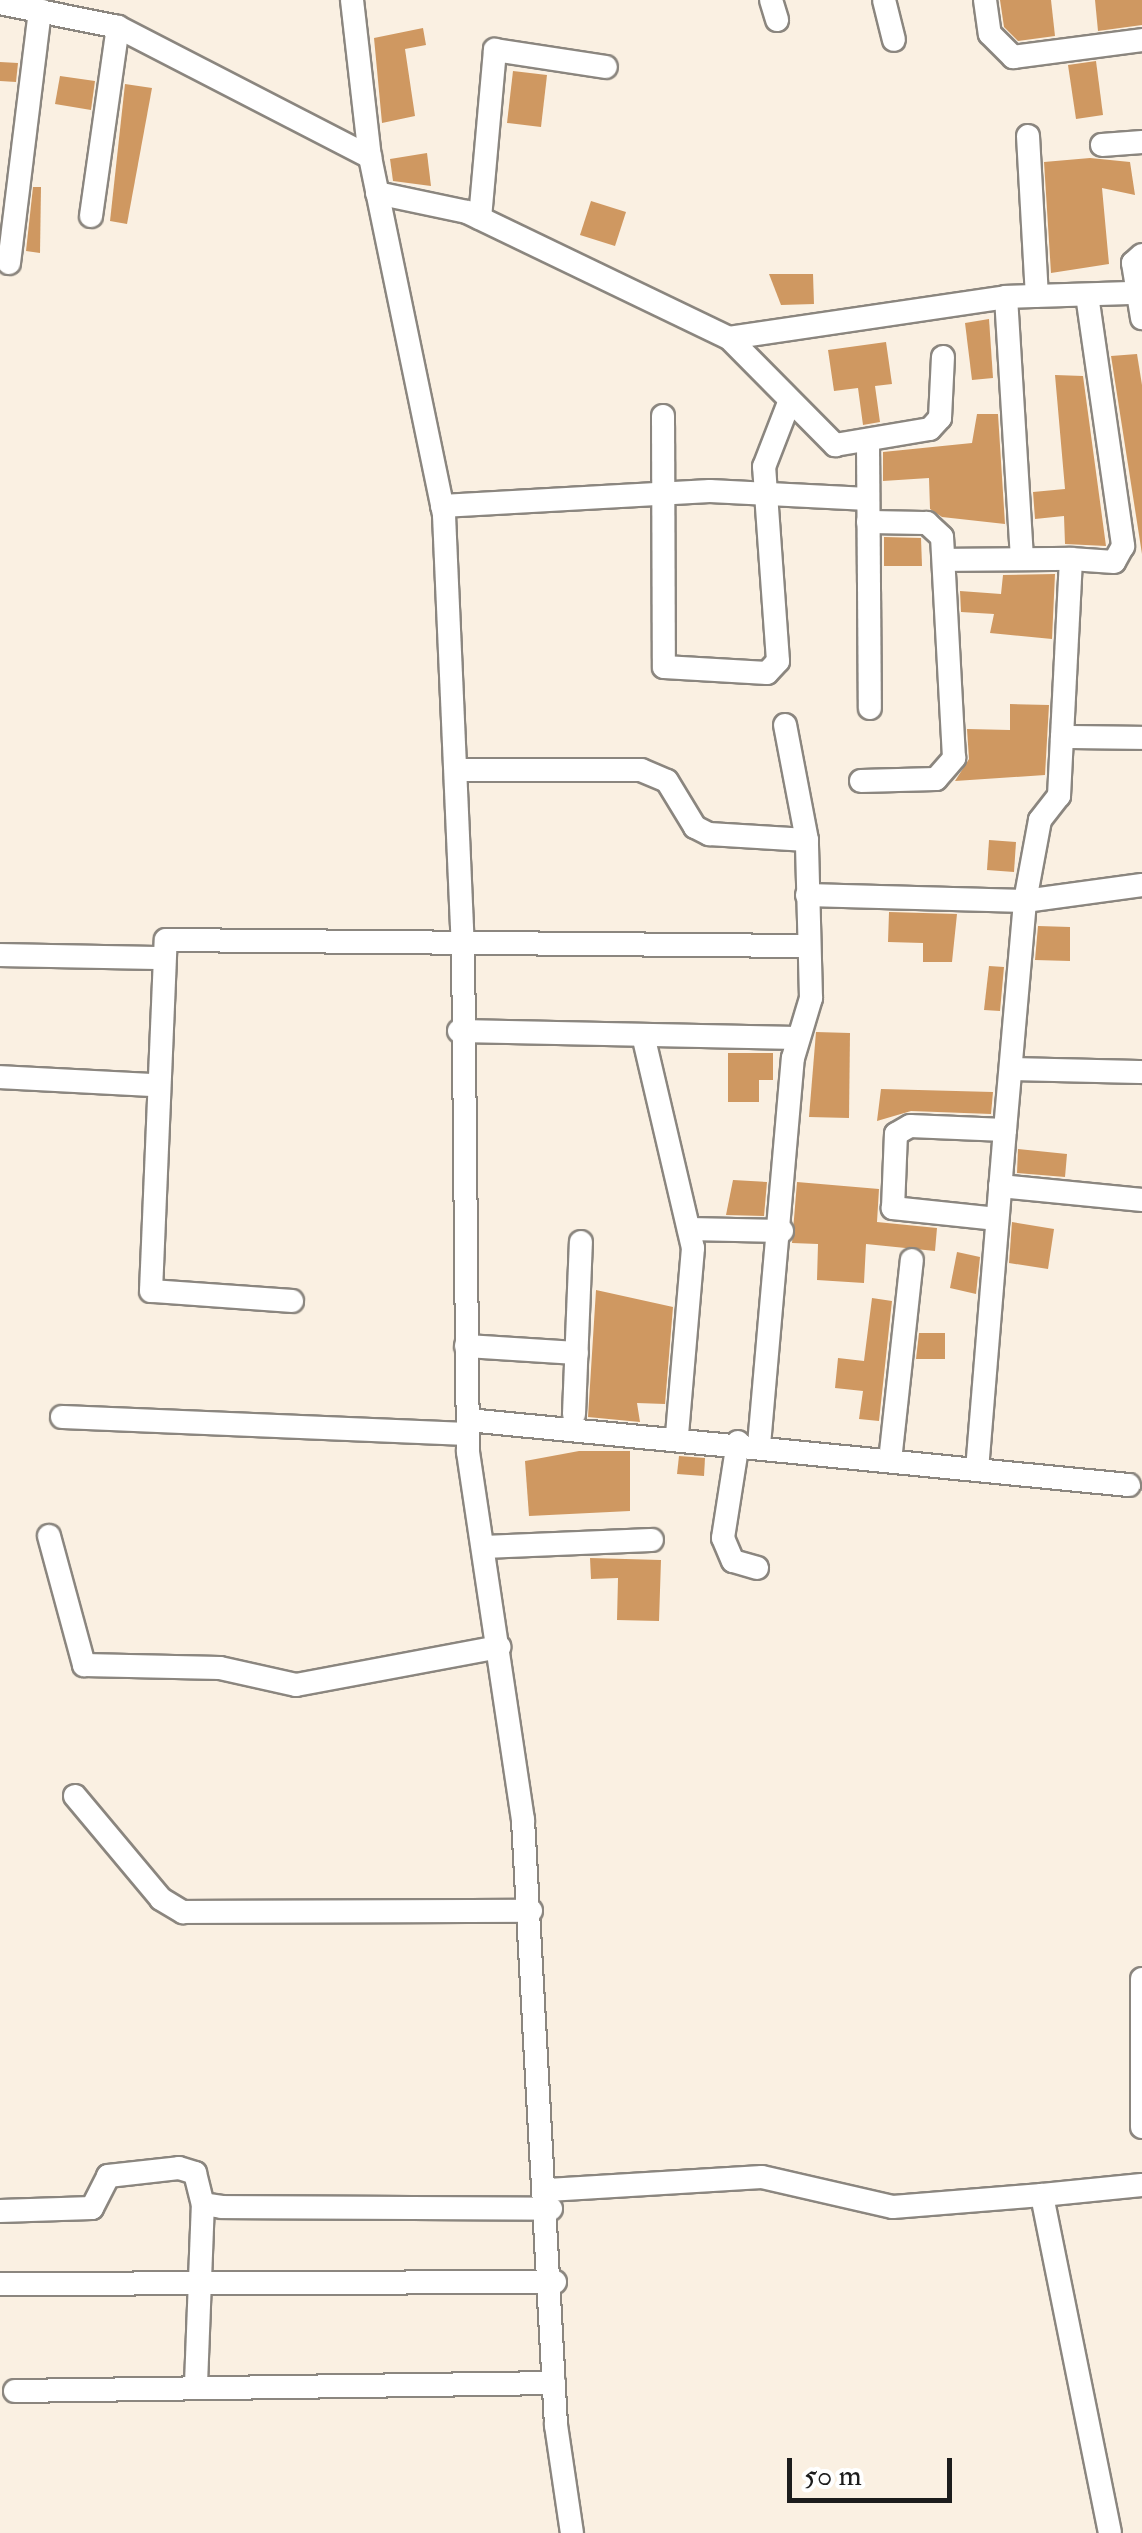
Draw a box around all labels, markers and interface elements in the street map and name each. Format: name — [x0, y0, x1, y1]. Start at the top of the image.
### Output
scale bar — [792, 2438, 957, 2500]
text: 50 m — [804, 2457, 862, 2494]

